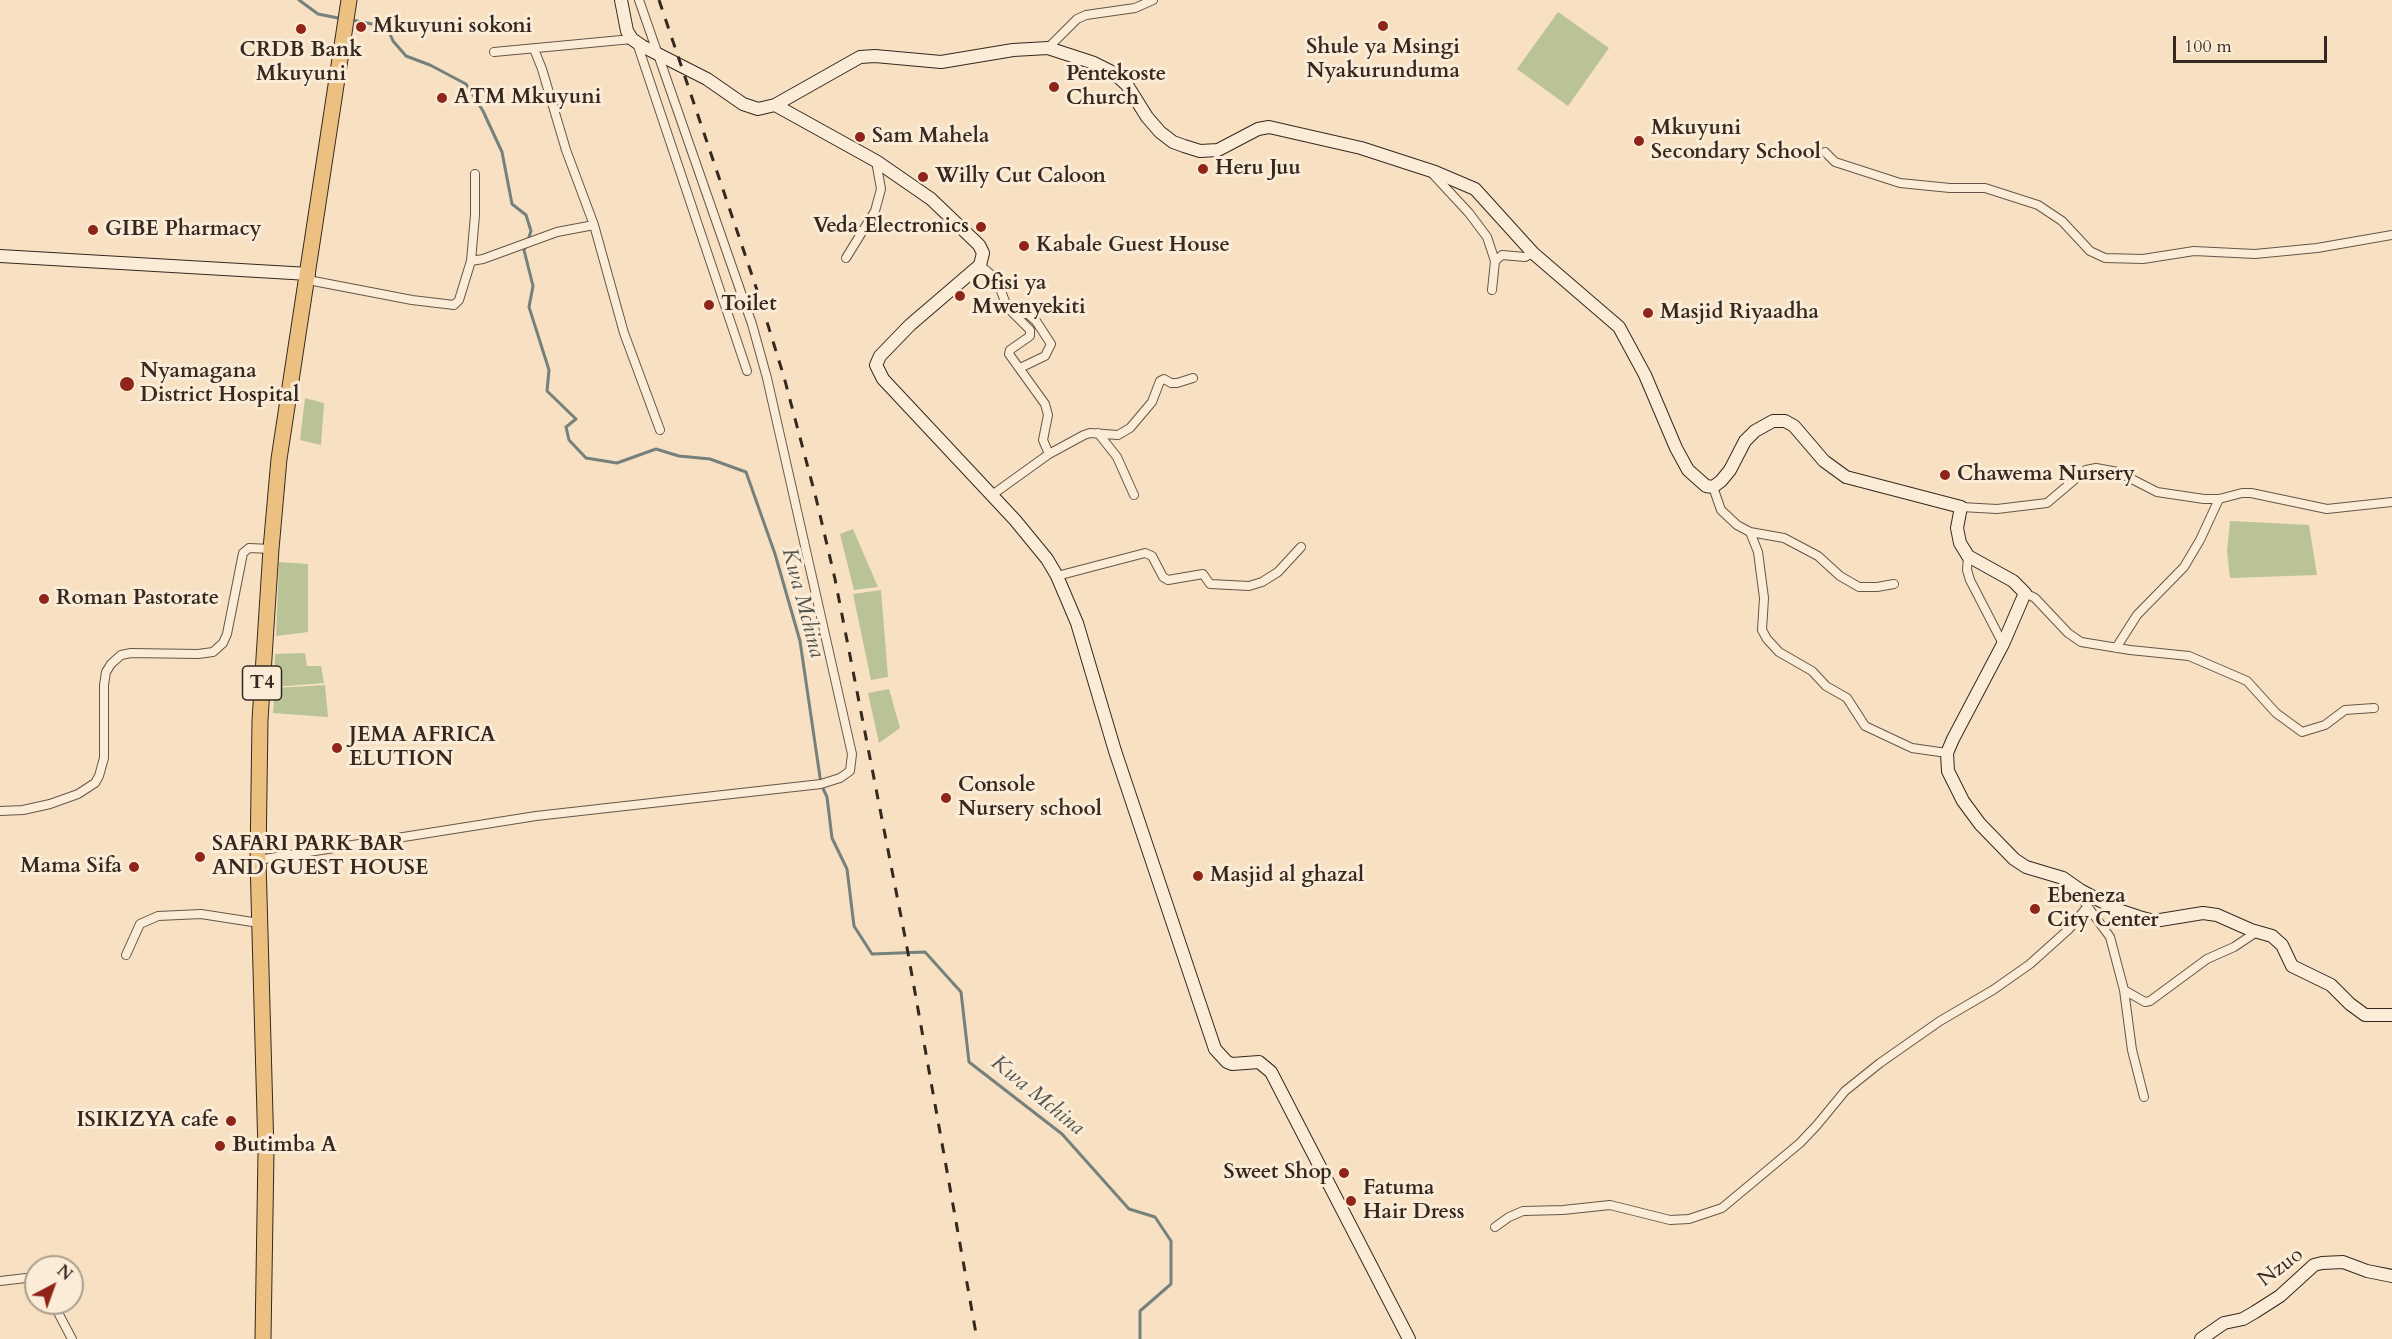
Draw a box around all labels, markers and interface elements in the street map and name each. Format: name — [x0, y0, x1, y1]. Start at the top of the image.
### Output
place label: Mkuyuni sokoni — [373, 14, 532, 40]
marker: Shule ya Msingi Nyakurunduma — [1376, 19, 1390, 33]
marker: Mkuyuni sokoni — [354, 20, 368, 34]
marker: CRDB Bank Mkuyuni — [294, 22, 308, 36]
scale bar — [2176, 24, 2330, 62]
text: 100 m — [2184, 34, 2232, 59]
place label: Shule ya Msingi Nyakurunduma — [1306, 35, 1460, 85]
place label: CRDB Bank Mkuyuni — [240, 38, 362, 88]
place label: Pentekoste Church — [1066, 62, 1166, 112]
marker: Pentekoste Church — [1047, 80, 1061, 94]
place label: ATM Mkuyuni — [454, 85, 601, 111]
marker: ATM Mkuyuni — [435, 91, 449, 105]
place label: Mkuyuni Secondary School — [1651, 116, 1821, 166]
place label: Sam Mahela — [872, 124, 989, 150]
marker: Sam Mahela — [853, 130, 867, 144]
marker: Mkuyuni Secondary School — [1632, 134, 1646, 148]
place label: Heru Juu — [1215, 156, 1301, 182]
marker: Heru Juu — [1196, 162, 1210, 176]
place label: Willy Cut Caloon — [935, 164, 1106, 190]
marker: Willy Cut Caloon — [916, 170, 930, 184]
place label: Veda Electronics — [813, 214, 969, 240]
place label: GIBE Pharmacy — [105, 217, 262, 243]
marker: Veda Electronics — [974, 220, 988, 234]
marker: GIBE Pharmacy — [86, 223, 100, 237]
place label: Kabale Guest House — [1036, 233, 1230, 259]
marker: Kabale Guest House — [1017, 239, 1031, 253]
place label: Ofisi ya Mwenyekiti — [972, 271, 1086, 321]
marker: Ofisi ya Mwenyekiti — [953, 289, 967, 303]
place label: Toilet — [721, 292, 777, 318]
marker: Toilet — [702, 298, 716, 312]
place label: Masjid Riyaadha — [1660, 300, 1819, 326]
marker: Masjid Riyaadha — [1641, 306, 1655, 320]
place label: Nyamagana District Hospital — [140, 359, 299, 409]
marker: Nyamagana District Hospital — [118, 375, 136, 393]
place label: Chawema Nursery — [1957, 462, 2135, 488]
marker: Chawema Nursery — [1938, 468, 1952, 482]
water label: Kwa Mchina — [775, 545, 829, 661]
place label: Roman Pastorate — [56, 586, 219, 612]
marker: Roman Pastorate — [37, 592, 51, 606]
road number: T4 — [242, 666, 282, 700]
place label: JEMA AFRICA ELUTION — [349, 723, 496, 773]
marker: JEMA AFRICA ELUTION — [330, 741, 344, 755]
place label: Console Nursery school — [958, 773, 1102, 823]
marker: Console Nursery school — [939, 791, 953, 805]
place label: SAFARI PARK BAR AND GUEST HOUSE — [212, 832, 428, 882]
marker: SAFARI PARK BAR AND GUEST HOUSE — [193, 850, 207, 864]
place label: Mama Sifa — [20, 854, 122, 880]
marker: Mama Sifa — [127, 860, 141, 874]
place label: Masjid al ghazal — [1210, 863, 1364, 889]
marker: Masjid al ghazal — [1191, 869, 1205, 883]
place label: Ebeneza City Center — [2047, 884, 2159, 934]
marker: Ebeneza City Center — [2028, 902, 2042, 916]
water label: Kwa Mchina — [985, 1050, 1089, 1142]
place label: ISIKIZYA cafe — [77, 1108, 219, 1134]
marker: ISIKIZYA cafe — [224, 1114, 238, 1128]
place label: Butimba A — [232, 1133, 337, 1159]
marker: Butimba A — [213, 1139, 227, 1153]
place label: Sweet Shop — [1223, 1160, 1332, 1186]
marker: Sweet Shop — [1337, 1166, 1351, 1180]
place label: Fatuma Hair Dress — [1363, 1176, 1465, 1226]
marker: Fatuma Hair Dress — [1344, 1194, 1358, 1208]
street label: Nzuo — [2253, 1243, 2309, 1293]
north arrow — [24, 1255, 84, 1315]
text: N — [52, 1260, 77, 1286]

